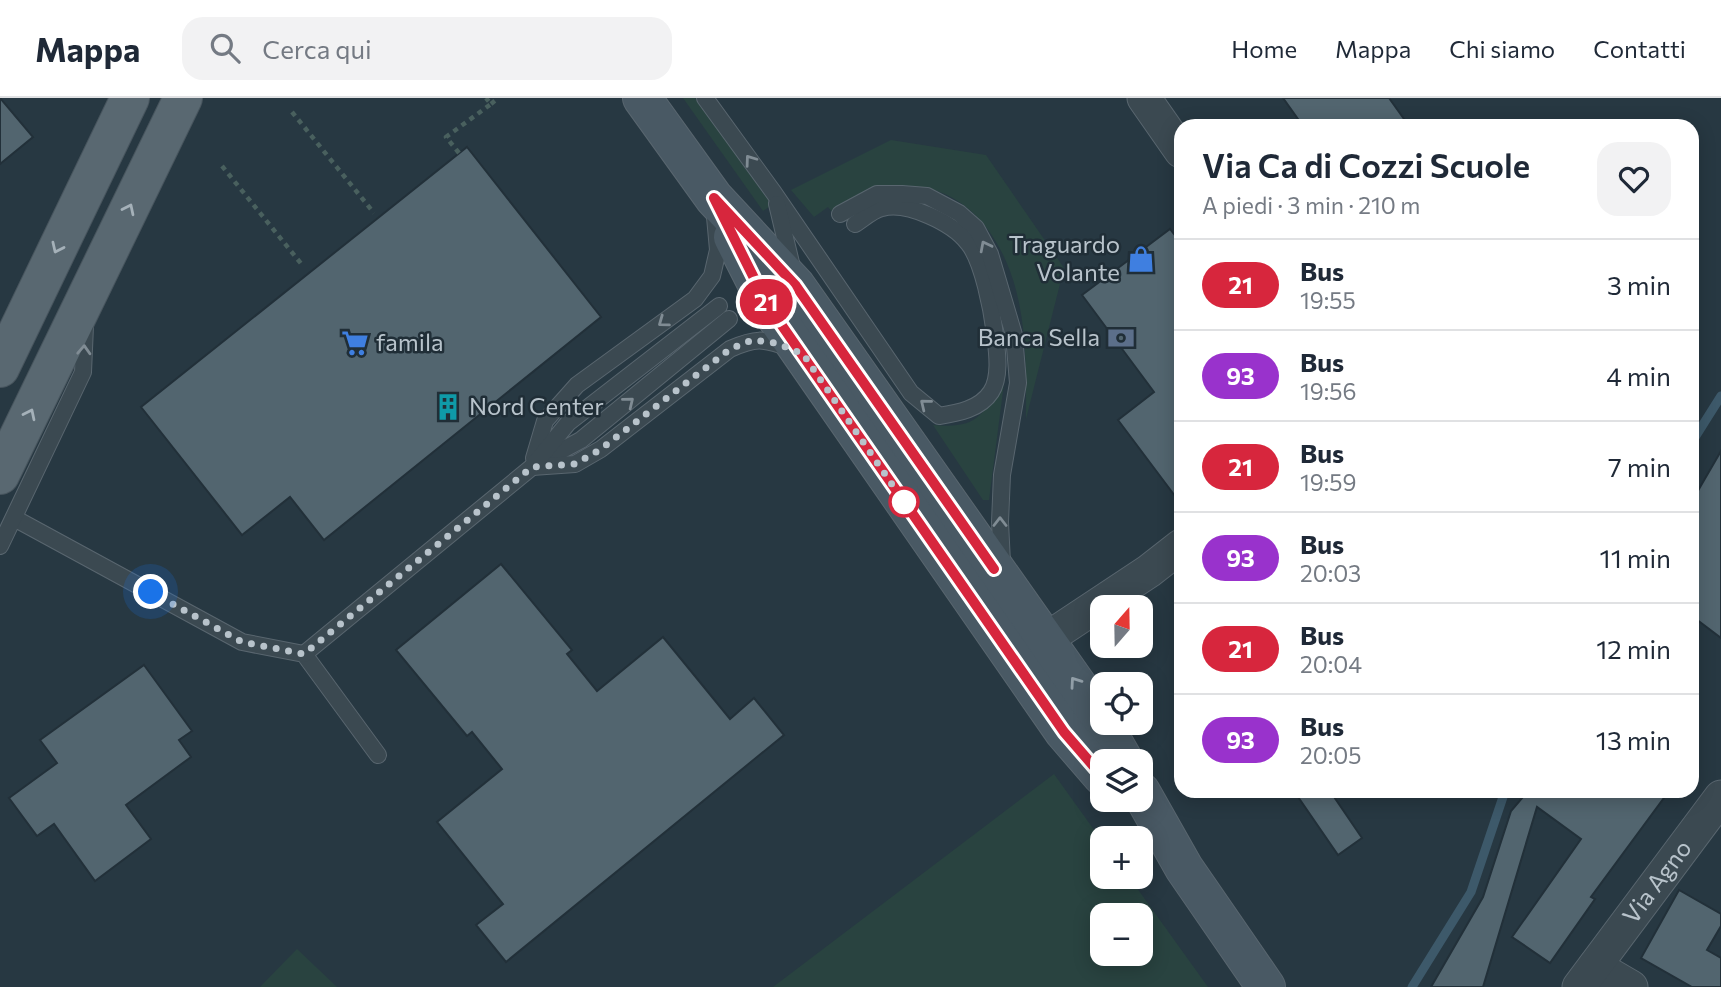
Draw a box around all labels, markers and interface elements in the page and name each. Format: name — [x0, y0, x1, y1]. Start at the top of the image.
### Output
search box — [182, 17, 672, 80]
text: Mappa — [35, 28, 140, 69]
icon: search — [206, 29, 244, 67]
text: Cerca qui — [262, 33, 372, 64]
text: Home — [1231, 34, 1297, 63]
text: Mappa — [1335, 34, 1411, 63]
text: Chi siamo — [1449, 34, 1555, 63]
text: Contatti — [1593, 34, 1686, 63]
button: heart — [1597, 142, 1671, 216]
text: Via Ca di Cozzi Scuole — [1202, 144, 1530, 185]
one-way arrow — [746, 155, 758, 168]
text: A piedi · 3 min · 210 m — [1202, 191, 1420, 219]
one-way arrow — [120, 204, 134, 216]
place label: Traguardo Volante — [1008, 229, 1120, 286]
one-way arrow — [51, 241, 65, 253]
one-way arrow — [980, 241, 994, 253]
shop icon: Traguardo Volante — [1126, 244, 1156, 274]
text: Bus — [1300, 255, 1344, 286]
text: 3 min — [1607, 269, 1671, 300]
text: 21 — [1228, 270, 1253, 299]
line badge: 21 — [734, 279, 798, 325]
text: 19:55 — [1300, 286, 1356, 314]
text: 21 — [754, 287, 778, 316]
one-way arrow — [658, 314, 671, 327]
place label: Banca Sella — [978, 322, 1100, 351]
bank icon: Banca Sella — [1106, 323, 1136, 353]
place label: famila — [376, 327, 444, 356]
supermarket icon: famila — [340, 328, 370, 358]
one-way arrow — [77, 344, 92, 355]
text: Bus — [1300, 346, 1344, 377]
text: 4 min — [1606, 360, 1671, 391]
text: 93 — [1226, 361, 1255, 390]
text: 19:56 — [1300, 377, 1356, 405]
place label: Nord Center — [469, 391, 604, 420]
building icon: Nord Center — [433, 392, 463, 422]
one-way arrow — [621, 397, 633, 410]
one-way arrow — [920, 400, 932, 413]
one-way arrow — [21, 409, 35, 421]
text: Bus — [1300, 437, 1344, 468]
text: 7 min — [1608, 451, 1671, 482]
text: 21 — [1228, 452, 1253, 481]
text: 19:59 — [1300, 468, 1356, 496]
unlabelled marker — [889, 487, 919, 517]
one-way arrow — [992, 516, 1008, 526]
text: Bus — [1300, 528, 1344, 559]
text: 11 min — [1600, 542, 1671, 573]
text: 93 — [1226, 543, 1255, 572]
text: 20:03 — [1300, 559, 1361, 587]
your location — [133, 574, 168, 609]
north arrow — [1090, 595, 1153, 658]
map controls — [1090, 595, 1153, 966]
text: Bus — [1300, 619, 1344, 650]
text: 12 min — [1596, 633, 1671, 664]
text: 21 — [1228, 634, 1253, 663]
text: 20:04 — [1300, 650, 1362, 678]
button: locate — [1090, 672, 1153, 735]
one-way arrow — [1071, 677, 1083, 690]
text: Bus — [1300, 710, 1344, 741]
text: 13 min — [1596, 724, 1671, 755]
text: 93 — [1226, 725, 1255, 754]
text: 20:05 — [1300, 741, 1361, 769]
button: layers — [1090, 749, 1153, 812]
button: + — [1090, 826, 1153, 889]
street label: Via Agno — [1616, 834, 1697, 929]
button: − — [1090, 903, 1153, 966]

